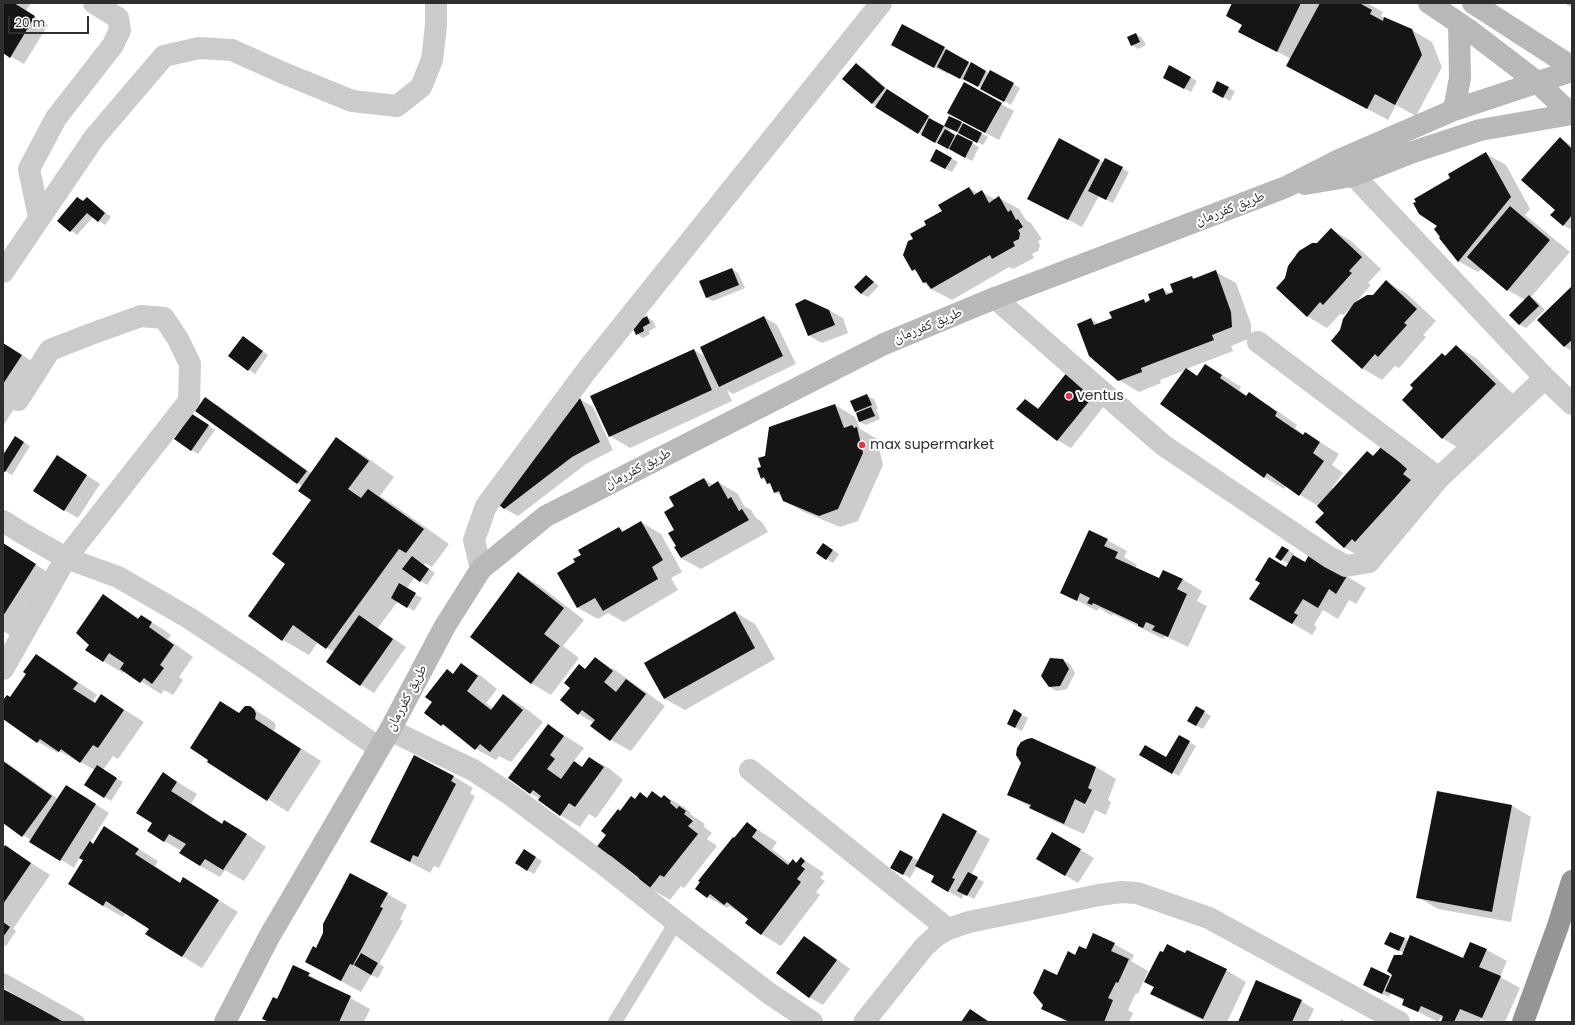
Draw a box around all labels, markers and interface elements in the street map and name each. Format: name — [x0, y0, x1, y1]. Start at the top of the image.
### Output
scale bar — [10, 8, 91, 34]
text: 20 m — [15, 14, 45, 31]
street label: طريق كفررمان — [1193, 188, 1267, 230]
street label: طريق كفررمان — [891, 305, 965, 347]
place label: ventus — [1077, 388, 1124, 404]
marker: ventus — [1064, 391, 1074, 401]
place label: max supermarket — [870, 437, 994, 453]
marker: max supermarket — [857, 440, 867, 450]
street label: طريق كفررمان — [602, 445, 674, 493]
street label: طريق كفررمان — [382, 662, 432, 734]

